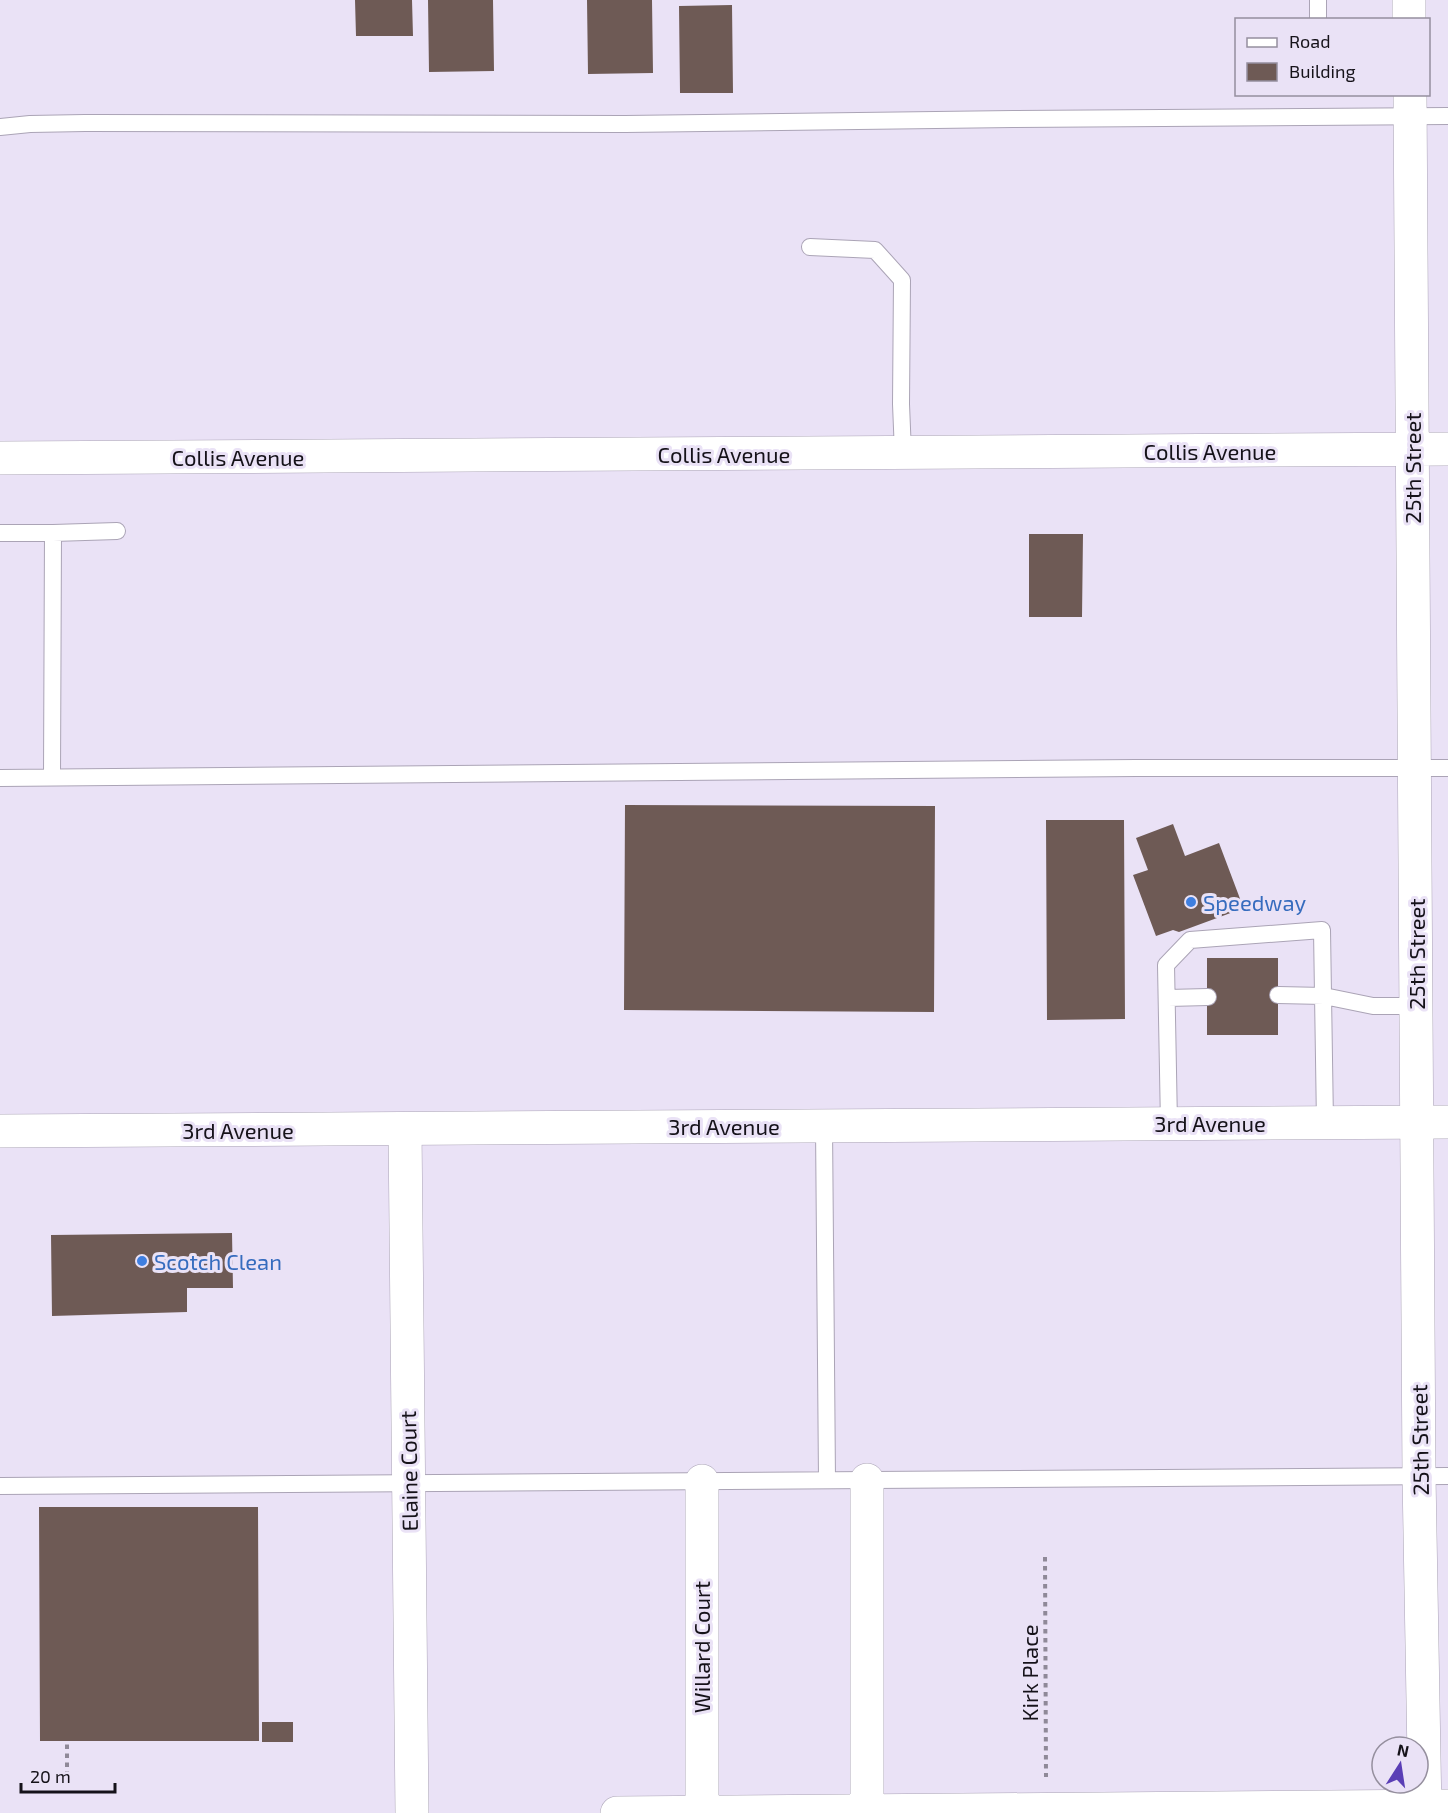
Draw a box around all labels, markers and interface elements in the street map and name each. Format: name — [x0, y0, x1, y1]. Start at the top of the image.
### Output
legend — [1235, 18, 1430, 96]
text: Road — [1289, 30, 1330, 52]
text: Building — [1289, 60, 1356, 82]
street label: 25th Street — [1399, 412, 1425, 524]
street label: Collis Avenue — [1144, 438, 1276, 464]
street label: Collis Avenue — [658, 441, 790, 467]
street label: Collis Avenue — [172, 444, 304, 470]
place label: Speedway — [1203, 889, 1306, 915]
marker: Speedway — [1184, 895, 1198, 909]
street label: 25th Street — [1403, 898, 1429, 1010]
street label: 3rd Avenue — [1154, 1110, 1266, 1136]
street label: 3rd Avenue — [668, 1113, 780, 1139]
street label: 3rd Avenue — [182, 1117, 294, 1143]
place label: Scotch Clean — [154, 1248, 282, 1274]
marker: Scotch Clean — [135, 1254, 149, 1268]
street label: 25th Street — [1405, 1384, 1433, 1496]
street label: Elaine Court — [394, 1410, 422, 1532]
street label: Willard Court — [688, 1581, 714, 1713]
street label: Kirk Place — [1016, 1624, 1042, 1722]
north arrow — [1370, 1735, 1430, 1795]
text: N — [1396, 1739, 1411, 1760]
scale bar — [21, 1756, 116, 1794]
text: 20 m — [30, 1765, 71, 1787]

